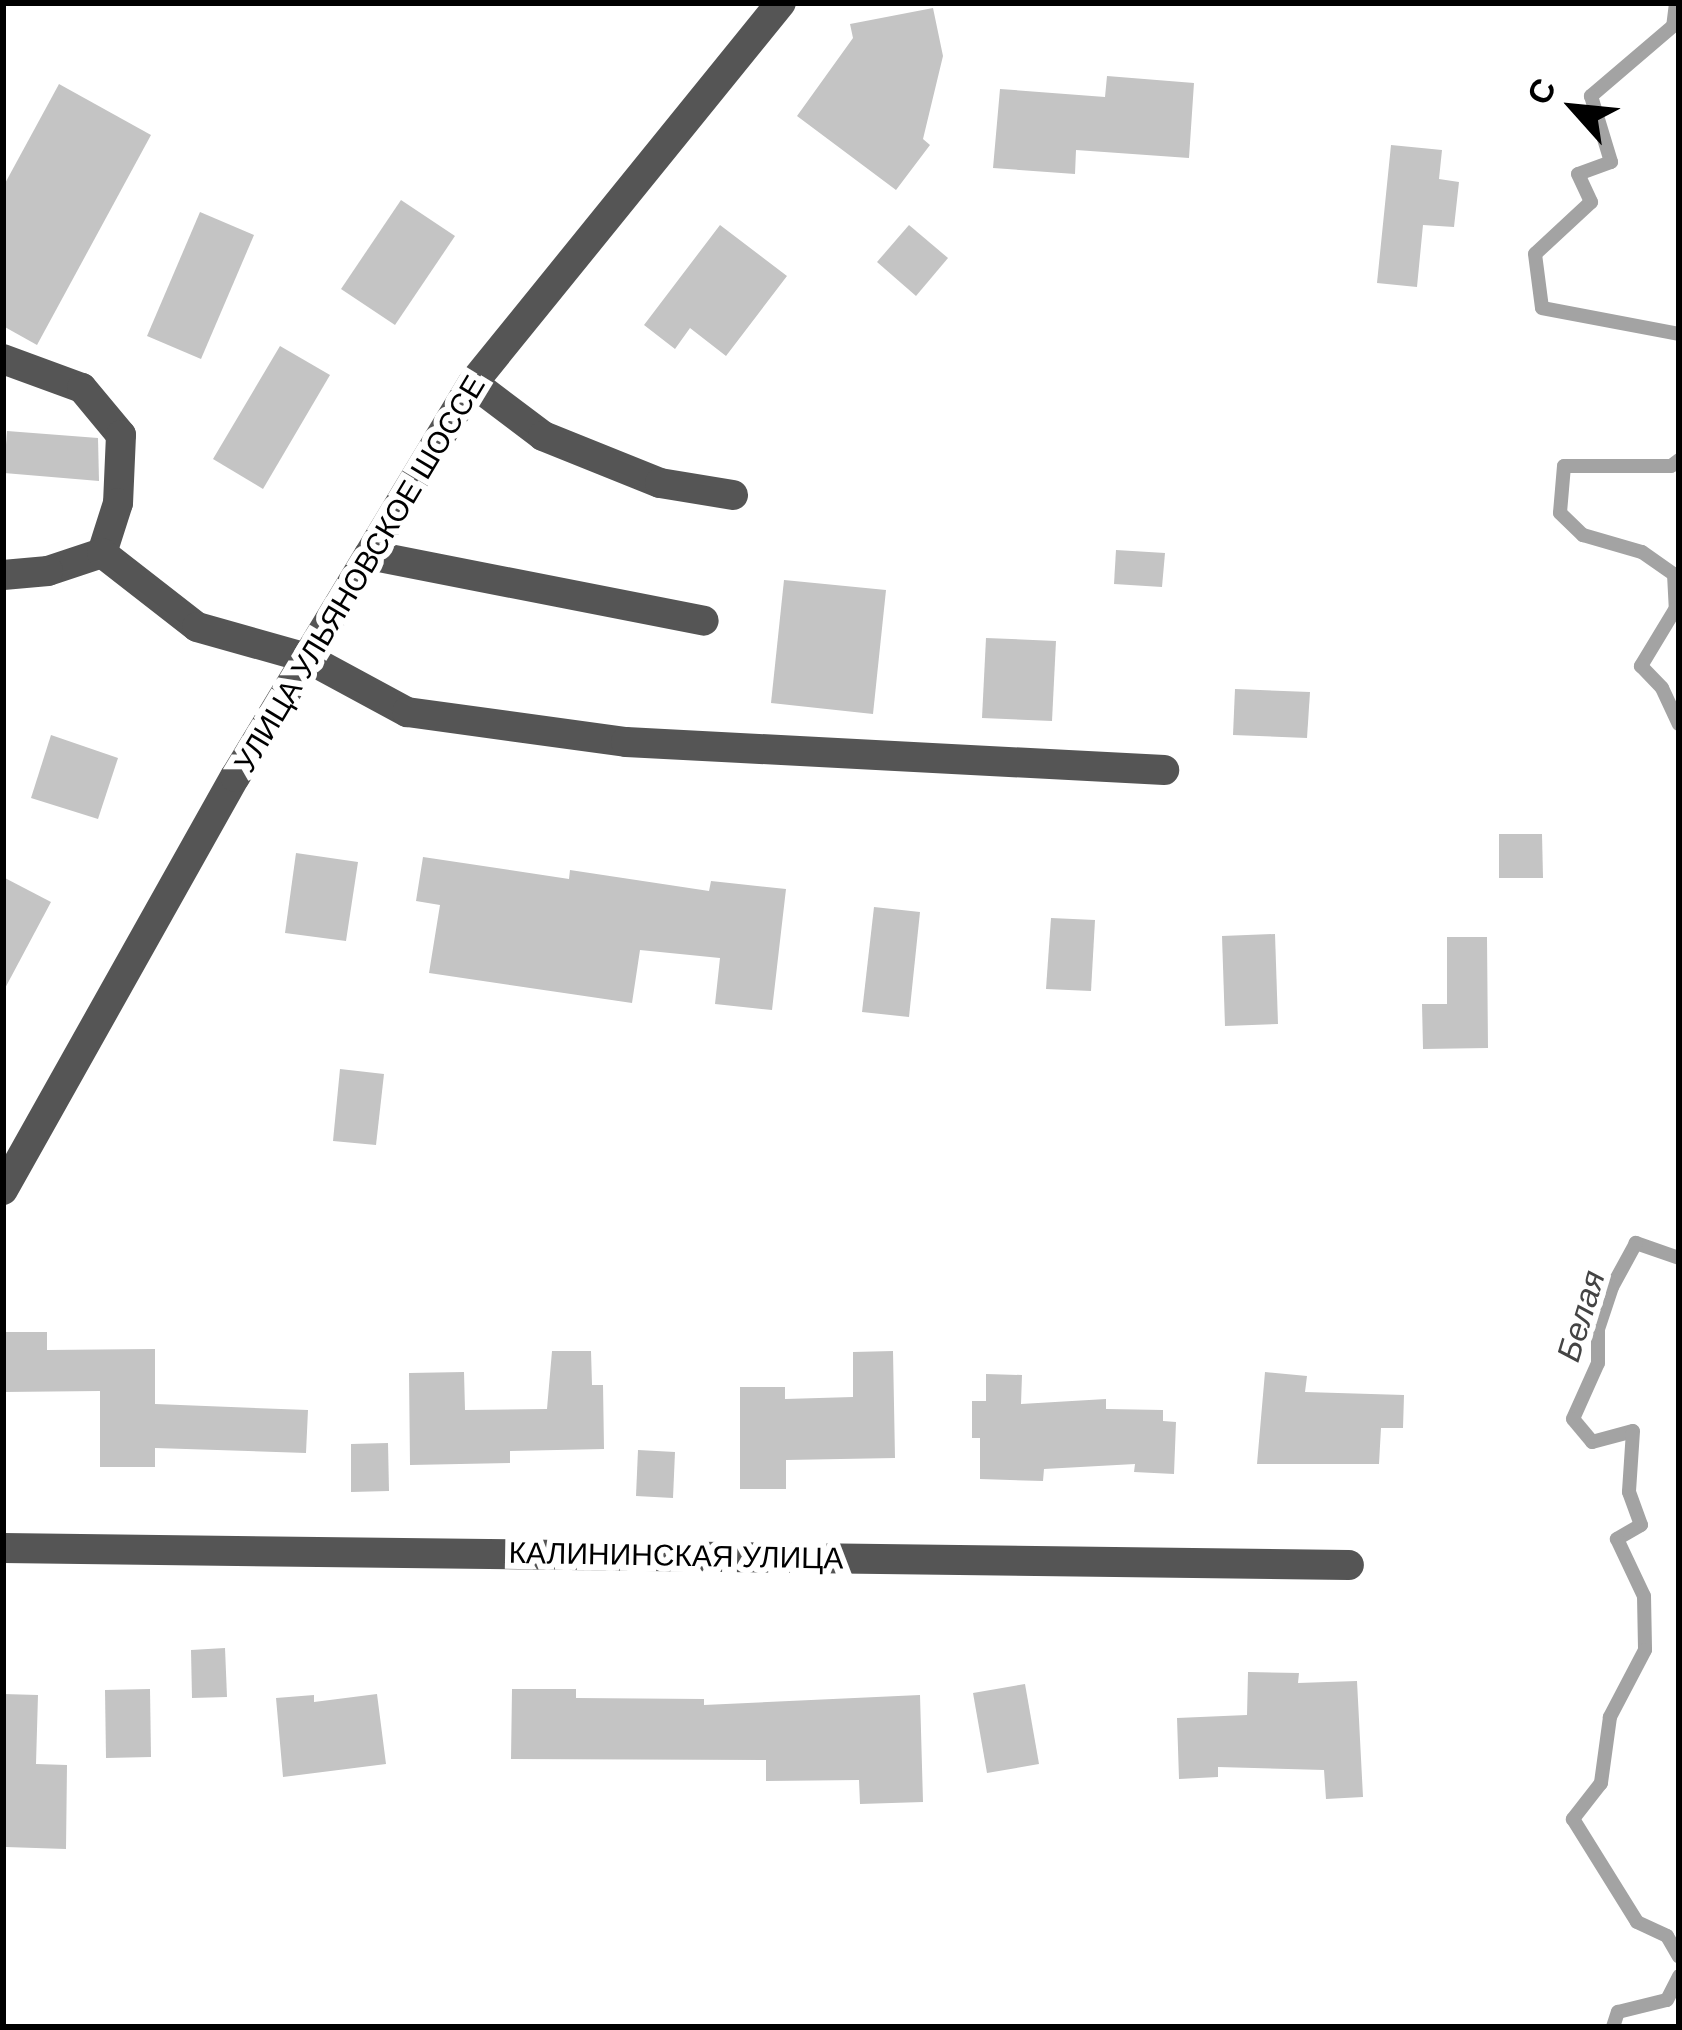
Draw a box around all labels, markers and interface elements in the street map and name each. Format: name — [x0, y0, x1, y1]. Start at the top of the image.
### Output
north arrow — [1514, 48, 1634, 168]
text: С — [1520, 72, 1563, 110]
street label: УЛИЦА УЛЬЯНОВСКОЕ ШОССЕ — [227, 369, 493, 779]
water label: Белая — [1548, 1266, 1614, 1366]
street label: КАЛИНИНСКАЯ УЛИЦА — [508, 1535, 844, 1577]

